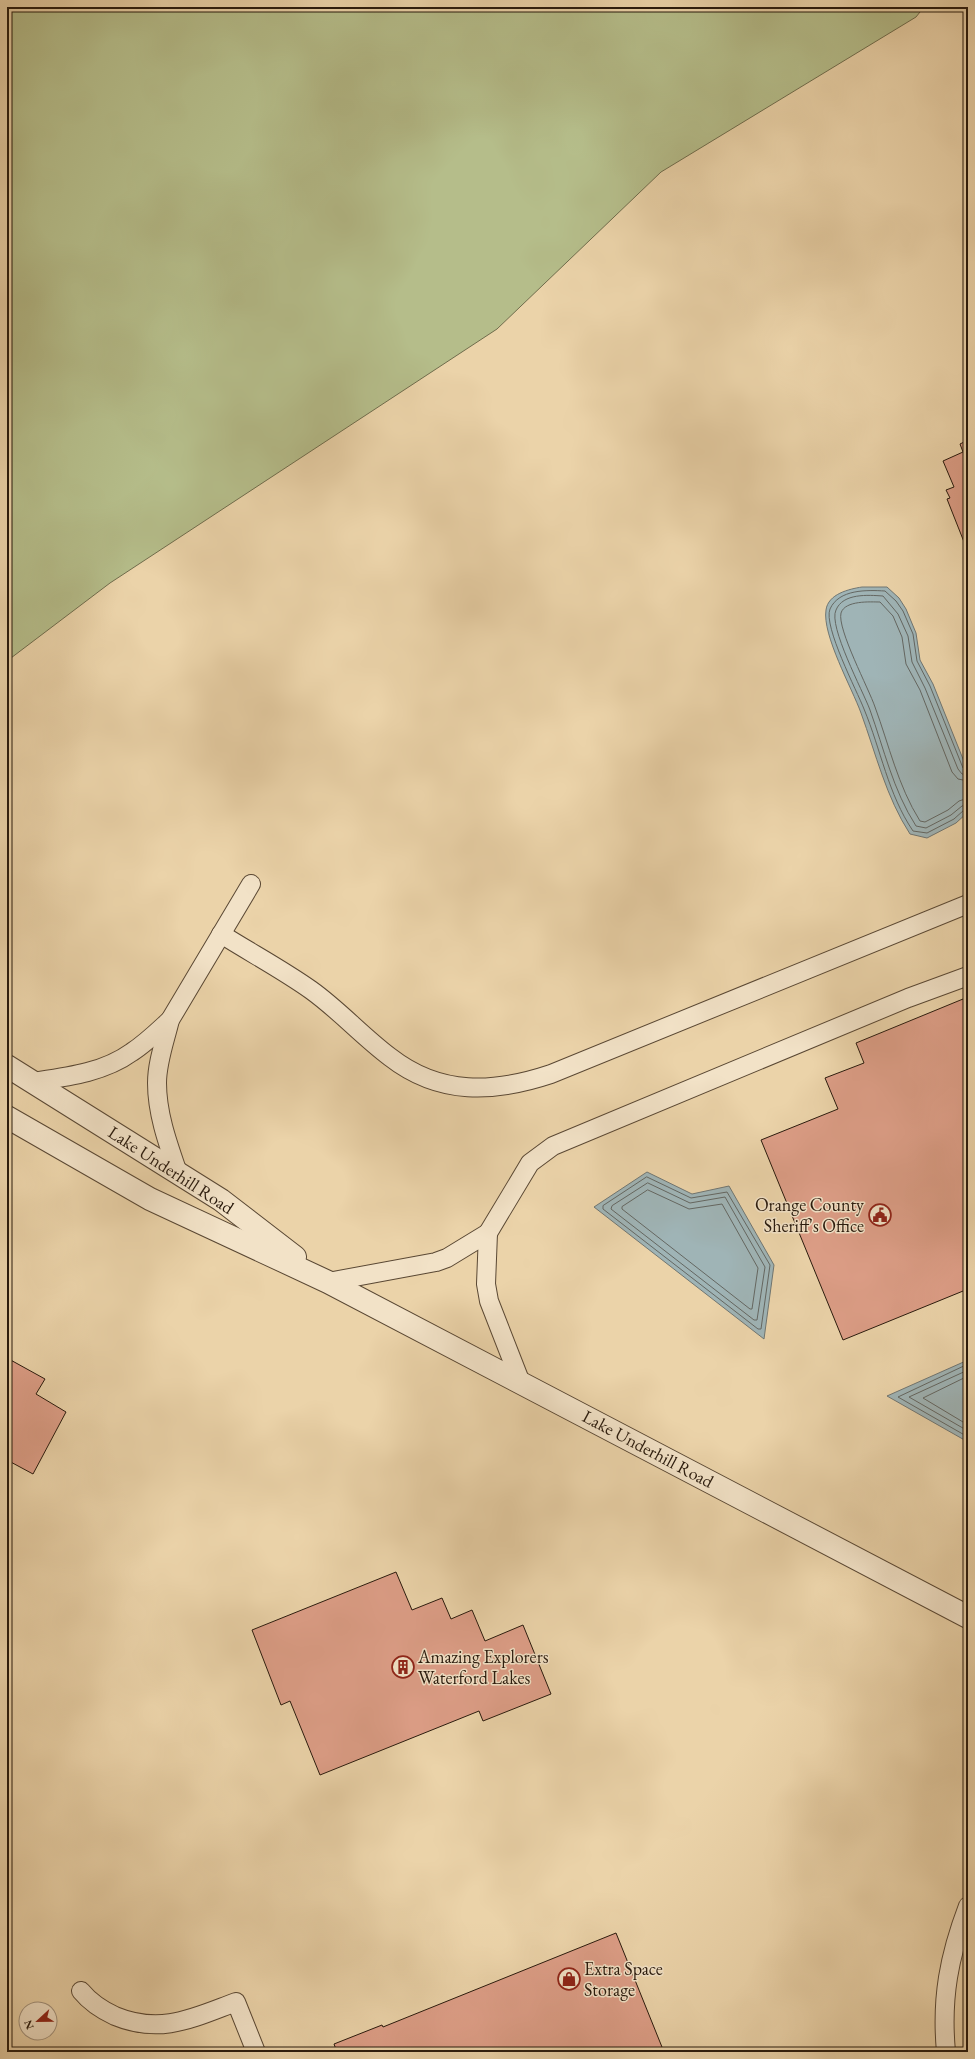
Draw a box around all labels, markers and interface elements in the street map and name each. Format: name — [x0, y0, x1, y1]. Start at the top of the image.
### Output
street label: Lake Underhill Road — [104, 1120, 239, 1219]
place label: Orange County Sheriff's Office — [755, 1193, 864, 1237]
public building icon: Orange County Sheriff's Office — [867, 1202, 893, 1228]
street label: Lake Underhill Road — [579, 1404, 719, 1493]
place label: Amazing Explorers Waterford Lakes — [417, 1645, 549, 1689]
building icon: Amazing Explorers Waterford Lakes — [390, 1654, 416, 1680]
place label: Extra Space Storage — [584, 1957, 663, 2001]
shop icon: Extra Space Storage — [556, 1966, 582, 1992]
north arrow — [18, 2001, 58, 2041]
text: N — [21, 2018, 37, 2031]

